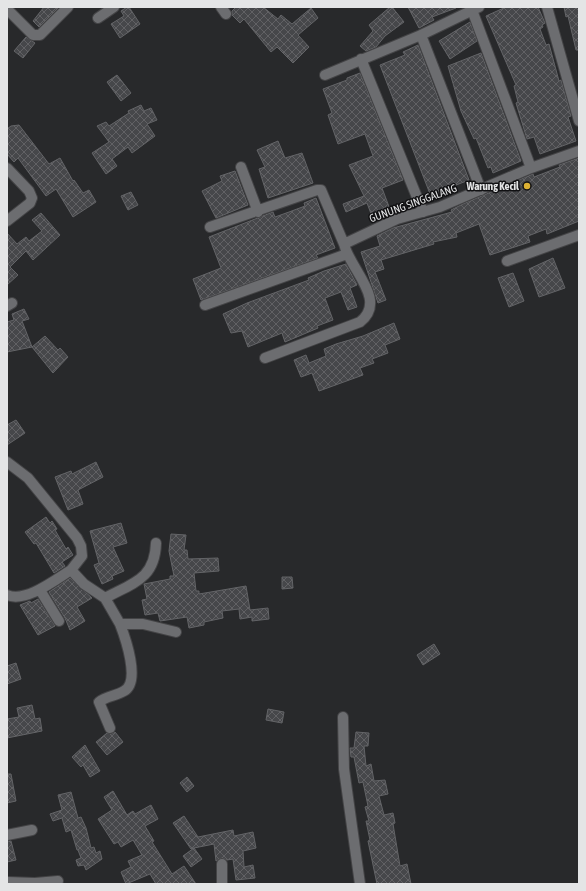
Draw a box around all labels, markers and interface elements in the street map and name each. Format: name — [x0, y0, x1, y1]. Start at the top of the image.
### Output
place label: Warung Kecil — [465, 180, 520, 192]
marker: Warung Kecil — [522, 181, 532, 191]
street label: GUNUNG SINGGALANG — [368, 182, 458, 224]

